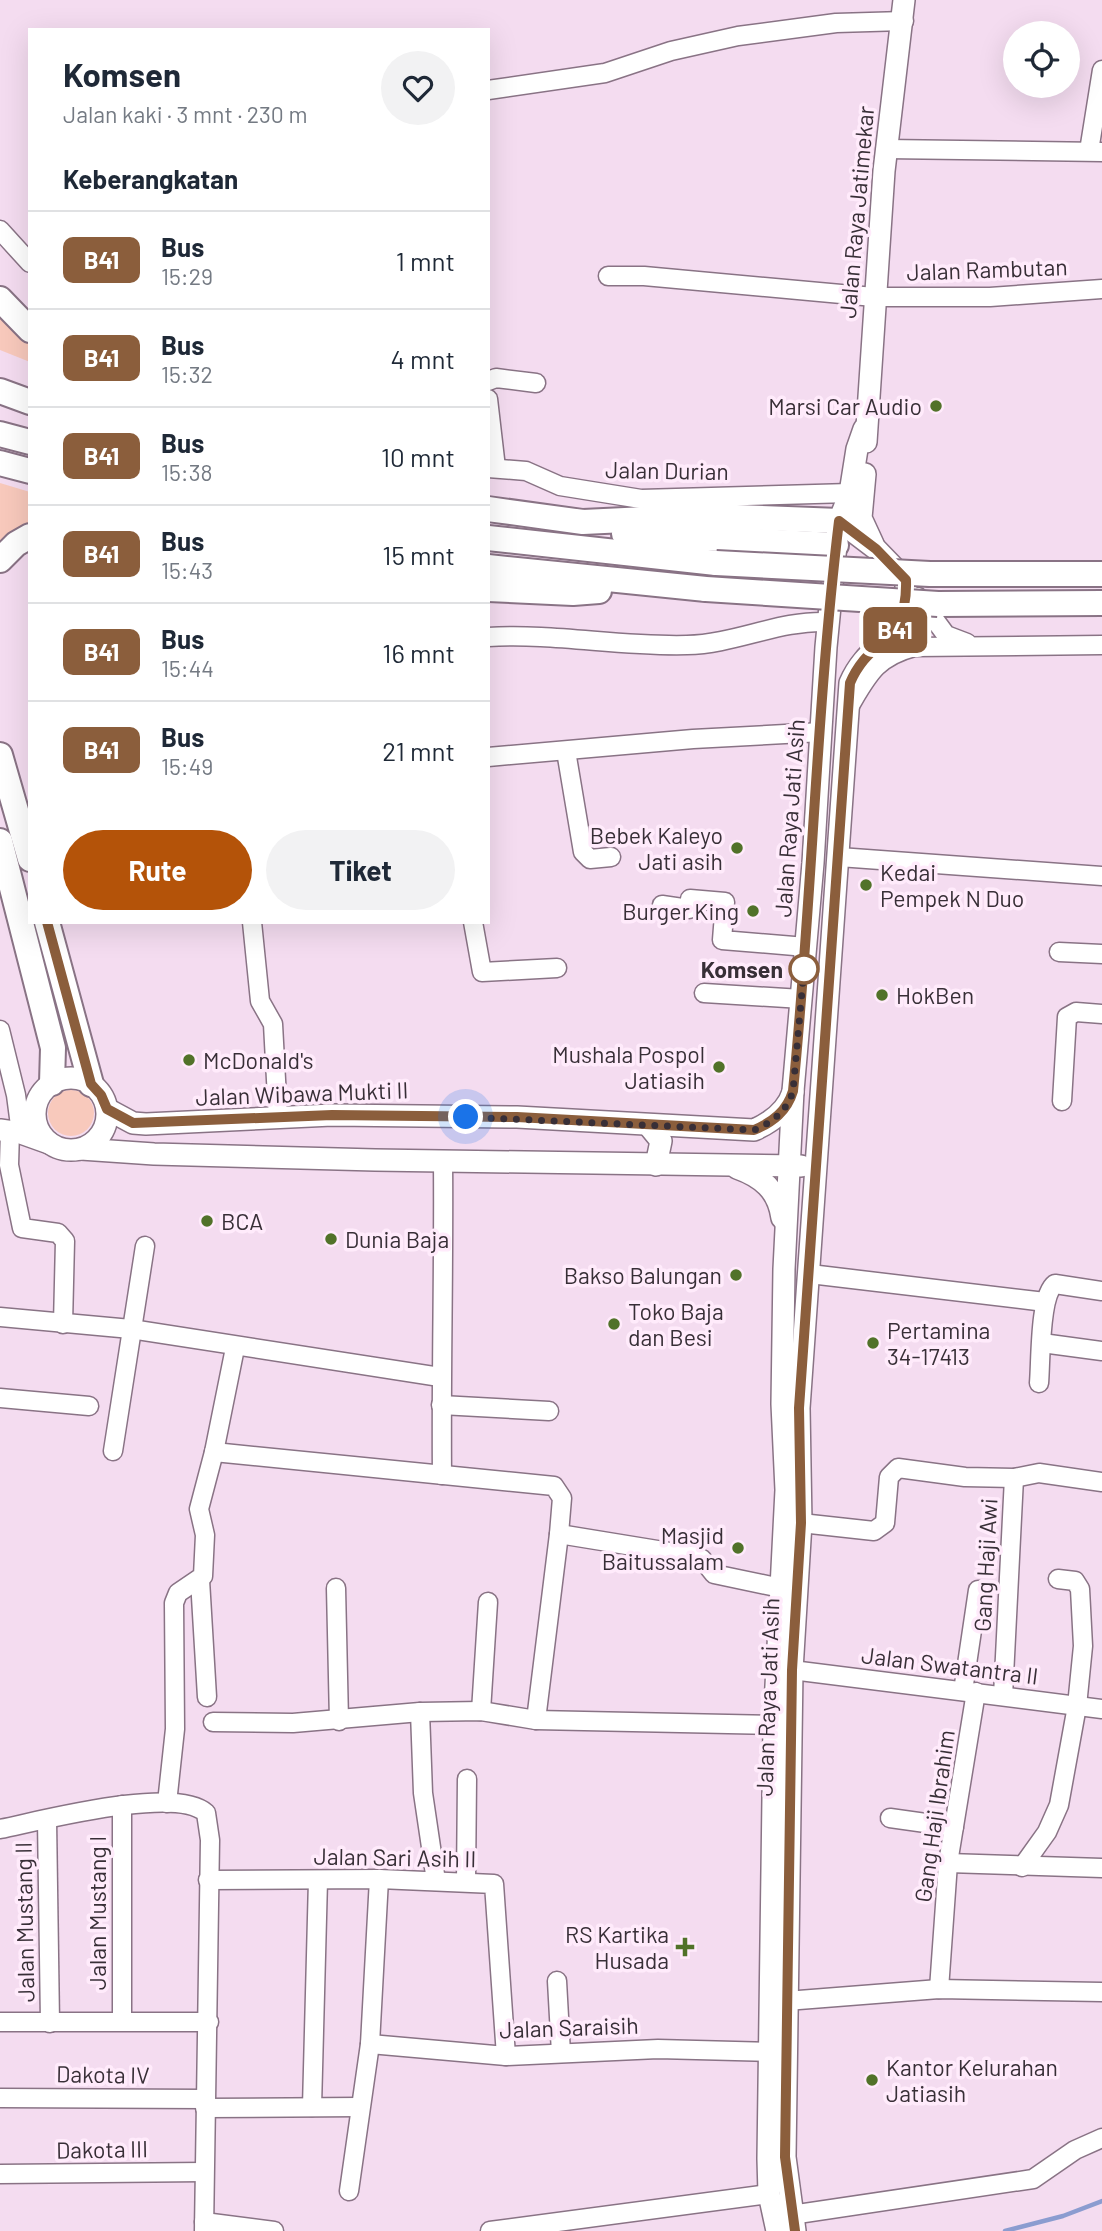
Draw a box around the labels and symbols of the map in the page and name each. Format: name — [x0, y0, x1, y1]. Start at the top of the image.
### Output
street label: Jalan Raya Jatimekar — [833, 104, 879, 319]
street label: Jalan Rambutan — [906, 252, 1068, 286]
place label: Marsi Car Audio — [768, 392, 922, 420]
marker: Marsi Car Audio — [928, 398, 944, 414]
street label: Jalan Durian — [605, 455, 729, 485]
line badge: B41 — [855, 607, 935, 653]
street label: Jalan Raya Jati Asih — [768, 718, 810, 918]
place label: Bebek Kaleyo Jati asih — [590, 821, 723, 875]
marker: Bebek Kaleyo Jati asih — [729, 840, 745, 856]
place label: Kedai Pempek N Duo — [880, 858, 1024, 912]
marker: Kedai Pempek N Duo — [858, 877, 874, 893]
place label: Burger King — [622, 897, 739, 925]
marker: Burger King — [745, 903, 761, 919]
marker: Komsen — [789, 954, 819, 984]
place label: Komsen — [701, 955, 783, 983]
place label: HokBen — [896, 981, 974, 1009]
marker: HokBen — [874, 987, 890, 1003]
place label: Mushala Pospol Jatiasih — [552, 1040, 705, 1094]
place label: McDonald's — [203, 1046, 314, 1074]
marker: McDonald's — [181, 1052, 197, 1068]
marker: Mushala Pospol Jatiasih — [711, 1059, 727, 1075]
street label: Jalan Wibawa Mukti II — [195, 1075, 409, 1111]
your location — [448, 1099, 483, 1134]
place label: BCA — [221, 1207, 263, 1235]
marker: BCA — [199, 1213, 215, 1229]
place label: Dunia Baja — [345, 1225, 449, 1253]
marker: Dunia Baja — [323, 1231, 339, 1247]
place label: Bakso Balungan — [564, 1261, 722, 1289]
marker: Bakso Balungan — [728, 1267, 744, 1283]
place label: Toko Baja dan Besi — [628, 1297, 724, 1351]
marker: Toko Baja dan Besi — [606, 1316, 622, 1332]
place label: Pertamina 34-17413 — [887, 1316, 990, 1370]
marker: Pertamina 34-17413 — [865, 1335, 881, 1351]
street label: Gang Haji Awi — [968, 1498, 1002, 1632]
place label: Masjid Baitussalam — [602, 1521, 724, 1575]
marker: Masjid Baitussalam — [730, 1540, 746, 1556]
street label: Jalan Raya Jati Asih — [750, 1597, 784, 1797]
street label: Jalan Swatantra II — [860, 1640, 1040, 1690]
street label: Gang Haji Ibrahim — [908, 1728, 960, 1904]
street label: Jalan Mustang I — [83, 1836, 111, 1990]
street label: Jalan Mustang II — [9, 1842, 39, 2002]
street label: Jalan Sari Asih II — [313, 1842, 477, 1872]
place label: RS Kartika Husada — [565, 1920, 669, 1974]
marker: RS Kartika Husada — [675, 1937, 695, 1957]
street label: Jalan Saraisih — [499, 2011, 639, 2043]
place label: Kantor Kelurahan Jatiasih — [886, 2053, 1058, 2107]
street label: Dakota IV — [56, 2059, 150, 2089]
marker: Kantor Kelurahan Jatiasih — [864, 2072, 880, 2088]
street label: Dakota III — [56, 2134, 148, 2164]

